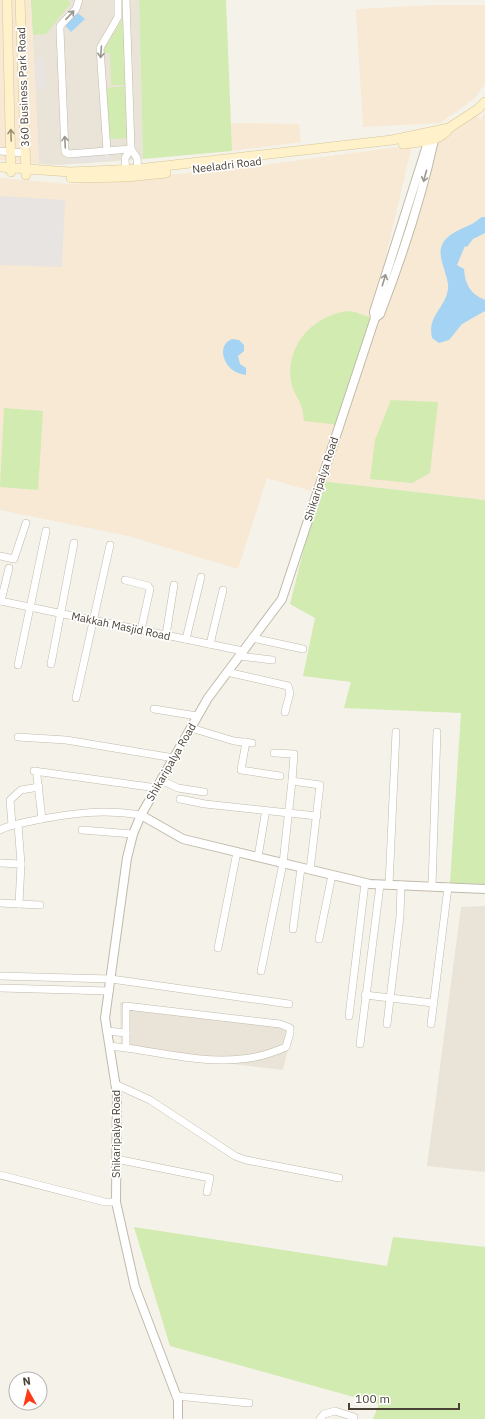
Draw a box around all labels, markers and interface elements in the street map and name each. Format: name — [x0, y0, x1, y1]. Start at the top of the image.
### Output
one-way arrow — [65, 11, 74, 21]
street label: 360 Business Park Road — [14, 27, 32, 147]
one-way arrow — [98, 45, 105, 58]
one-way arrow — [7, 129, 14, 142]
one-way arrow — [61, 136, 69, 149]
street label: Neeladri Road — [192, 154, 262, 176]
one-way arrow — [421, 169, 429, 182]
one-way arrow — [381, 274, 388, 287]
street label: Shikaripalya Road — [301, 435, 341, 523]
street label: Makkah Masjid Road — [70, 609, 172, 643]
street label: Shikaripalya Road — [143, 720, 199, 804]
street label: Shikaripalya Road — [109, 1090, 123, 1178]
north arrow — [8, 1371, 48, 1411]
text: N — [22, 1374, 32, 1389]
scale bar — [349, 1385, 459, 1411]
text: 100 m — [355, 1391, 390, 1406]

